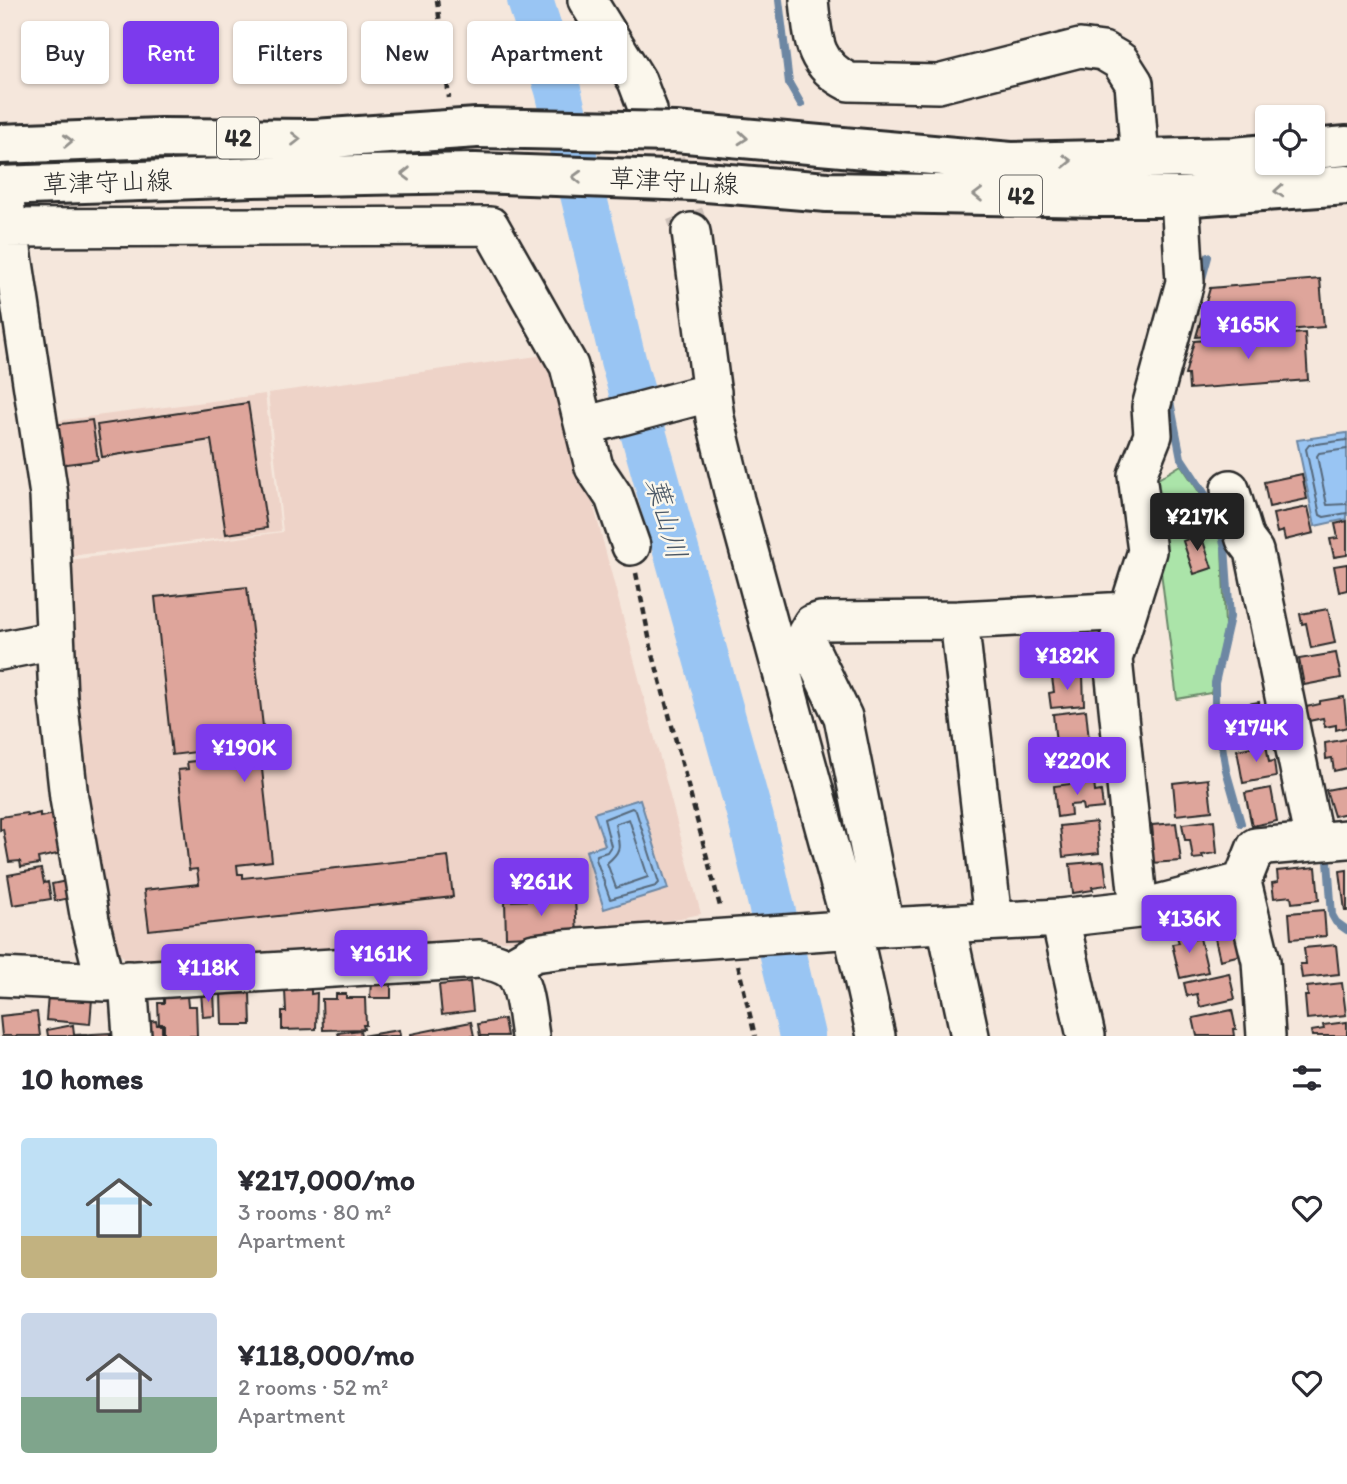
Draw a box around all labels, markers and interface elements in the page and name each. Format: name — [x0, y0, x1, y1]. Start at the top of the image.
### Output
chip: Buy — [21, 21, 109, 84]
chip: Rent — [123, 21, 219, 84]
chip: Filters — [233, 21, 347, 84]
chip: New — [361, 21, 453, 84]
chip: Apartment — [467, 21, 627, 84]
map controls — [1255, 105, 1325, 175]
button: locate — [1255, 105, 1325, 175]
road number: 42 — [217, 118, 259, 158]
one-way arrow — [738, 130, 749, 145]
one-way arrow — [291, 131, 301, 147]
one-way arrow — [63, 134, 74, 149]
one-way arrow — [1063, 153, 1073, 169]
street label: 草津守山線 — [608, 162, 740, 200]
street label: 草津守山線 — [41, 164, 173, 200]
one-way arrow — [401, 166, 411, 182]
one-way arrow — [571, 169, 582, 184]
road number: 42 — [1000, 176, 1042, 216]
one-way arrow — [1273, 183, 1284, 198]
one-way arrow — [972, 187, 983, 202]
pin: ¥165K — [1199, 302, 1297, 361]
text: ¥165K — [1217, 310, 1279, 338]
water label: 葉山川 — [639, 473, 695, 563]
pin: ¥217K — [1148, 494, 1246, 553]
text: ¥217K — [1166, 502, 1228, 530]
pin: ¥182K — [1018, 632, 1116, 692]
text: ¥182K — [1036, 641, 1098, 669]
pin: ¥174K — [1207, 704, 1305, 764]
text: ¥174K — [1224, 713, 1288, 741]
pin: ¥190K — [195, 724, 293, 784]
text: ¥190K — [212, 733, 276, 761]
pin: ¥220K — [1028, 738, 1126, 797]
text: ¥220K — [1044, 746, 1110, 774]
pin: ¥261K — [492, 858, 590, 918]
text: ¥261K — [510, 867, 572, 895]
pin: ¥136K — [1140, 895, 1238, 955]
text: ¥136K — [1158, 904, 1220, 932]
pin: ¥161K — [332, 930, 430, 990]
text: ¥161K — [350, 939, 412, 967]
pin: ¥118K — [159, 944, 257, 1004]
text: ¥118K — [177, 953, 239, 981]
icon: filters — [1288, 1059, 1326, 1097]
text: 10 homes — [21, 1060, 144, 1097]
text: ¥217,000/mo — [238, 1161, 415, 1198]
icon: home — [77, 1166, 161, 1250]
icon: heart — [1288, 1189, 1326, 1227]
text: 3 rooms · 80 m² — [238, 1198, 392, 1226]
text: Apartment — [238, 1226, 345, 1254]
text: ¥118,000/mo — [238, 1336, 415, 1373]
icon: home — [77, 1341, 161, 1425]
icon: heart — [1288, 1364, 1326, 1402]
text: 2 rooms · 52 m² — [238, 1373, 388, 1401]
text: Apartment — [238, 1401, 345, 1429]

